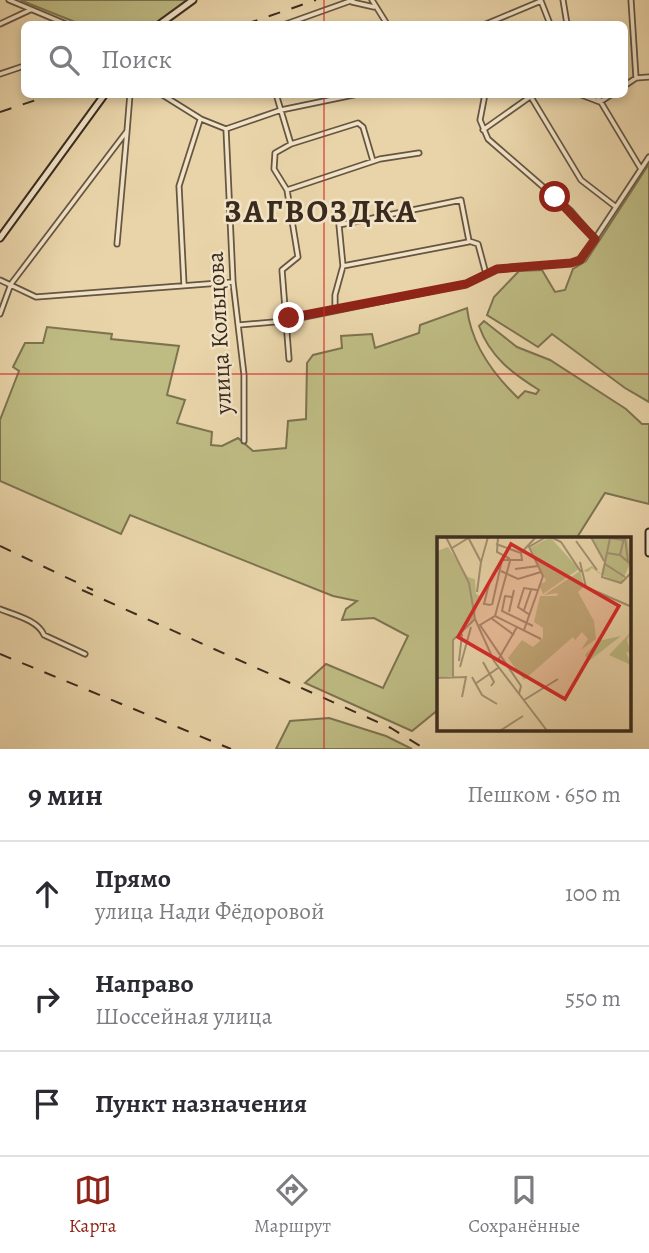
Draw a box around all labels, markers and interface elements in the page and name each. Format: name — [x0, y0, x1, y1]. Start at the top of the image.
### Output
search box — [21, 21, 628, 98]
icon: search — [45, 41, 83, 79]
text: Поиск — [101, 42, 172, 77]
route start — [539, 181, 570, 212]
district label: ЗАГВОЗДКА — [224, 189, 418, 233]
street label: улица Кольцова — [199, 251, 239, 416]
route end — [273, 302, 304, 333]
inset map — [437, 537, 632, 732]
text: 9 мин — [28, 775, 103, 815]
text: Пешком · 650 m — [467, 779, 621, 810]
text: Прямо — [95, 861, 171, 896]
icon: ahead — [28, 875, 66, 913]
text: 100 m — [565, 878, 621, 909]
text: улица Нади Фёдоровой — [95, 896, 324, 927]
text: Направо — [95, 966, 194, 1001]
icon: right — [28, 980, 66, 1018]
text: 550 m — [565, 983, 621, 1014]
text: Шоссейная улица — [95, 1001, 272, 1032]
icon: arrive — [28, 1085, 66, 1123]
text: Пункт назначения — [95, 1086, 307, 1121]
tab: Карта — [69, 1171, 117, 1239]
tab: Маршрут — [254, 1171, 331, 1239]
tab: Сохранённые — [468, 1171, 580, 1239]

